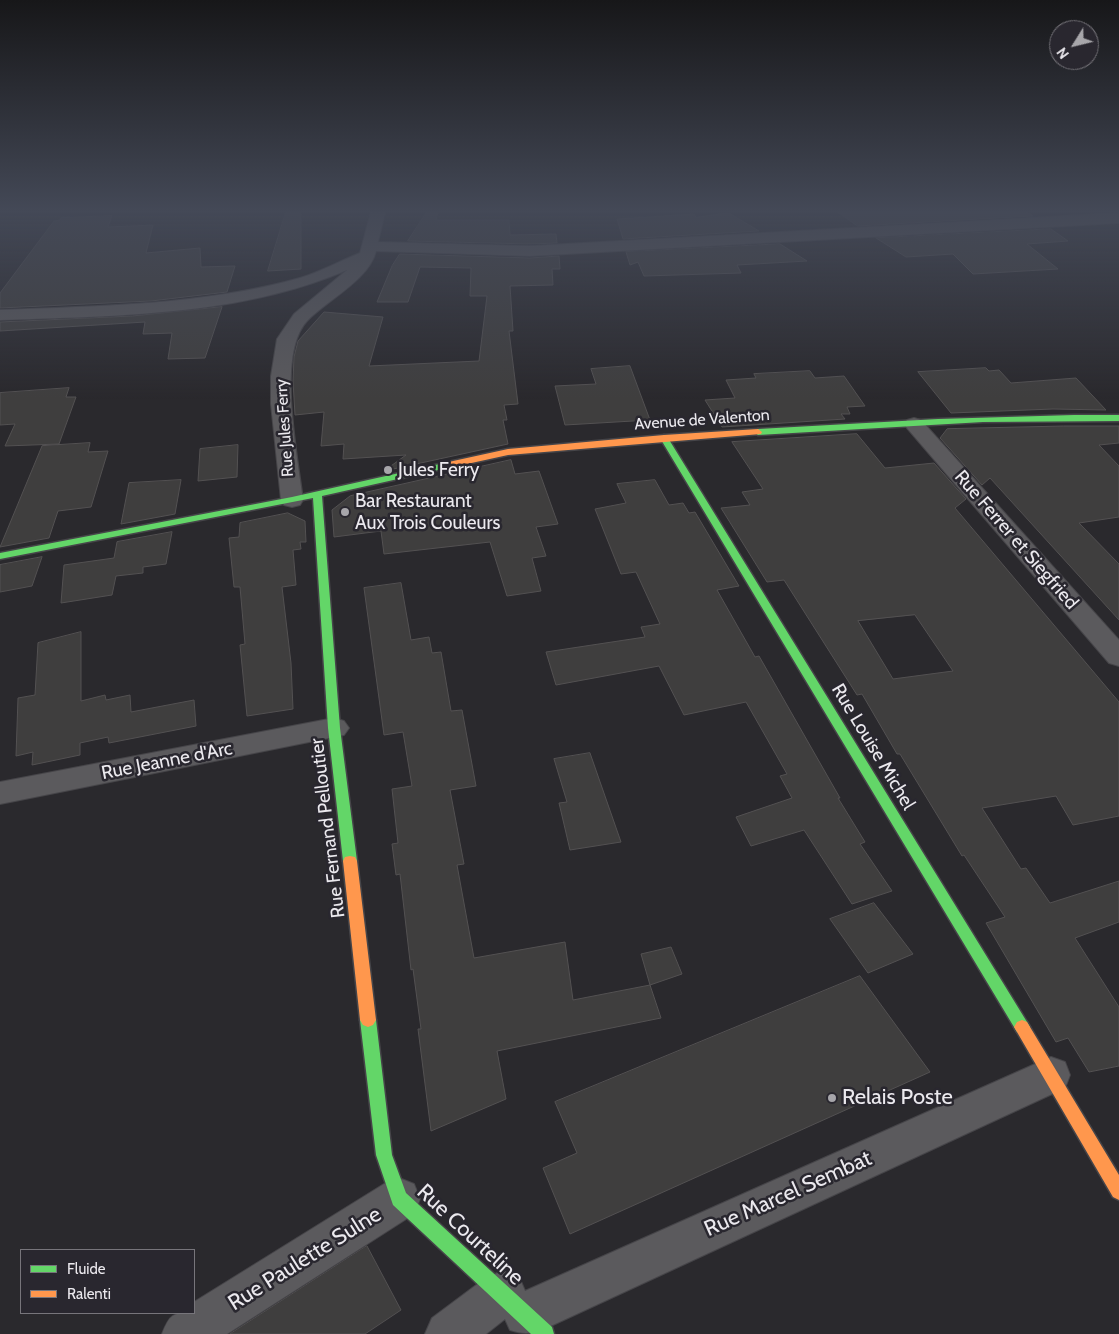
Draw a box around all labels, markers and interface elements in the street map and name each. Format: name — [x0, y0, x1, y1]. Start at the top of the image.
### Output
north arrow — [1049, 20, 1099, 70]
text: N — [1052, 44, 1073, 63]
street label: Rue Jules Ferry — [272, 378, 298, 478]
street label: Avenue de Valenton — [634, 406, 770, 434]
place label: Jules Ferry — [398, 459, 479, 481]
marker: Jules Ferry — [382, 464, 394, 476]
street label: Rue Ferrer et Siegfried — [949, 466, 1083, 614]
place label: Bar Restaurant Aux Trois Couleurs — [355, 490, 500, 534]
marker: Bar Restaurant Aux Trois Couleurs — [339, 506, 351, 518]
street label: Rue Louise Michel — [826, 680, 920, 814]
street label: Rue Jeanne d'Arc — [100, 737, 234, 785]
street label: Rue Fernand Pelloutier — [306, 737, 350, 919]
place label: Relais Poste — [842, 1085, 953, 1111]
marker: Relais Poste — [826, 1092, 838, 1104]
street label: Rue Marcel Sembat — [700, 1145, 876, 1243]
street label: Rue Courteline — [411, 1179, 529, 1291]
street label: Rue Paulette Sulne — [224, 1201, 386, 1317]
legend — [20, 1249, 195, 1314]
text: Fluide — [67, 1260, 105, 1278]
text: Ralenti — [67, 1285, 111, 1303]

